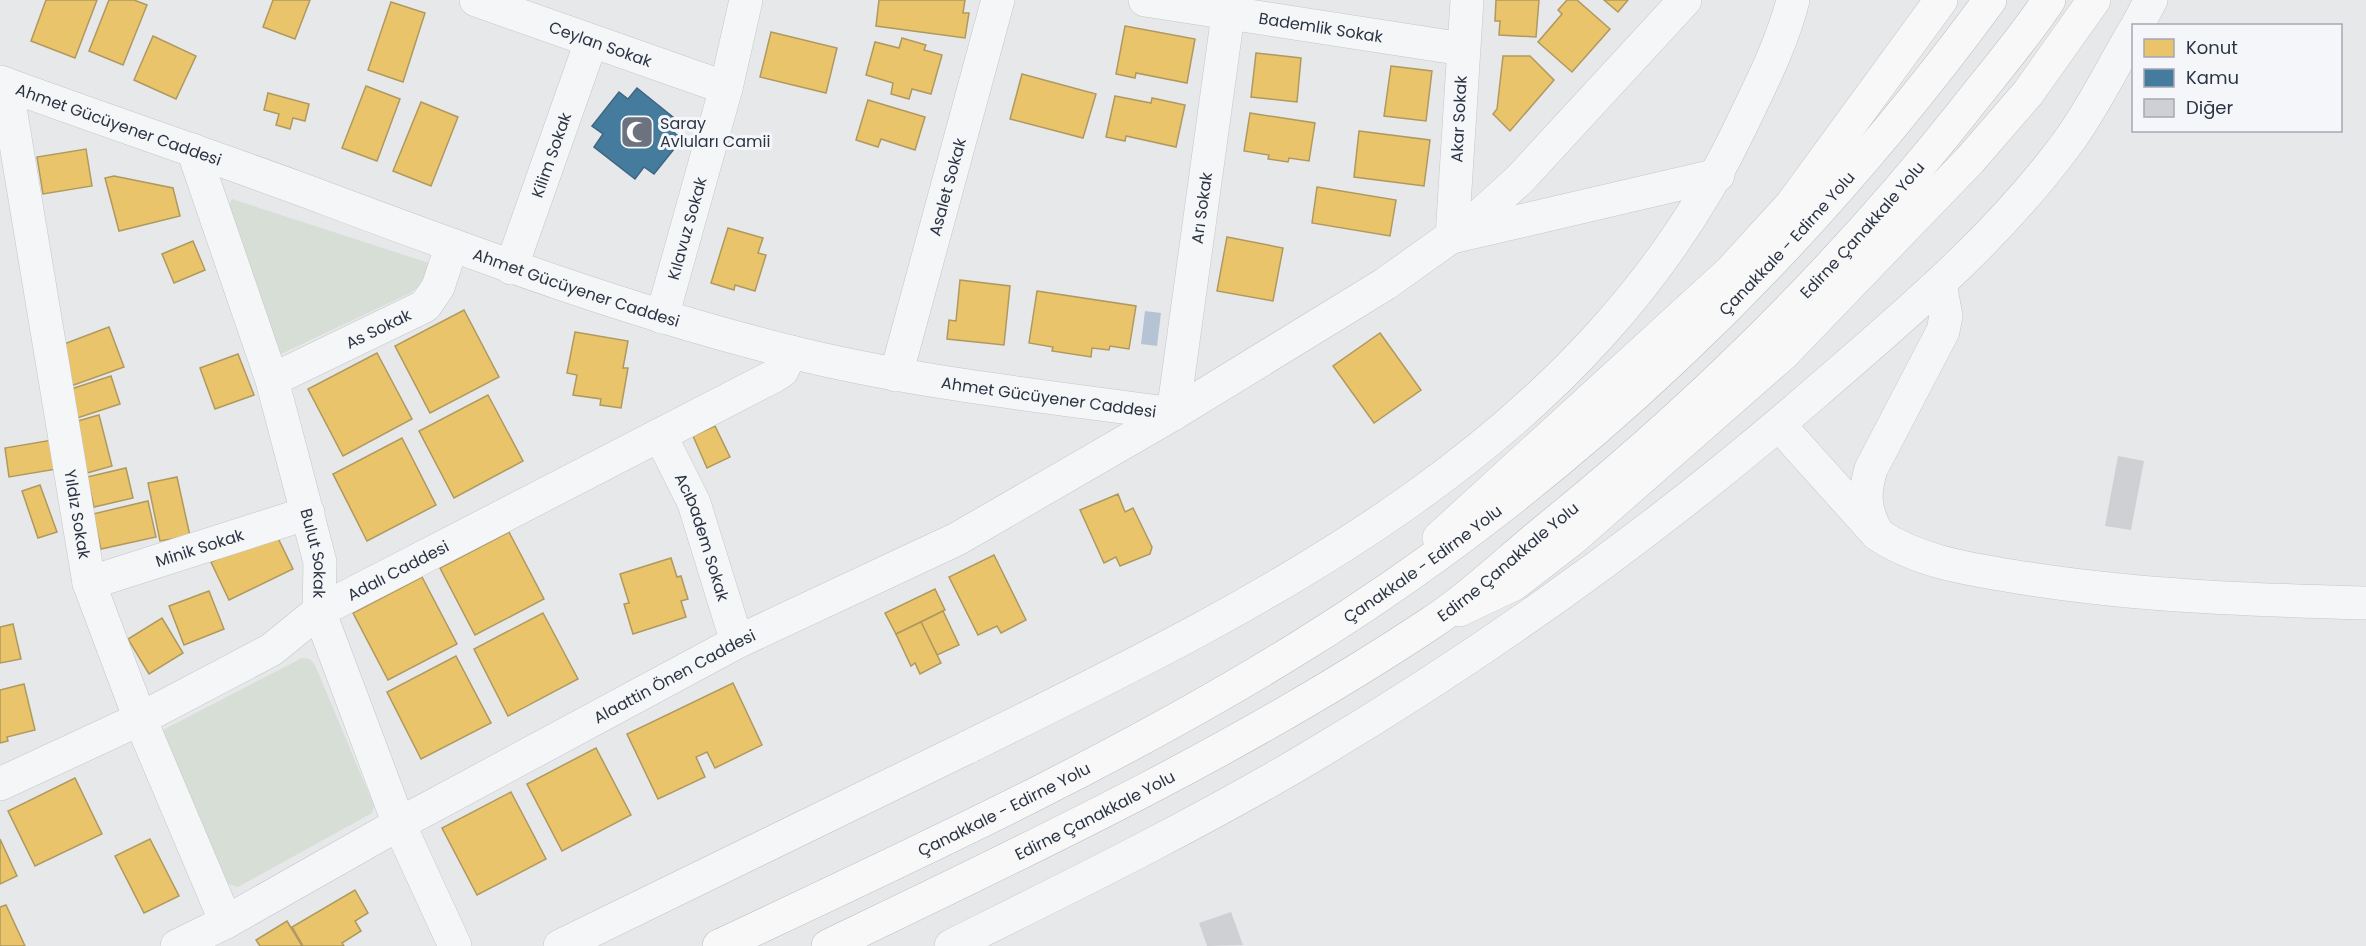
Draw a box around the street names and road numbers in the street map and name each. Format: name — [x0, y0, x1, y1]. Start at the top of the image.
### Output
street label: Bademlik Sokak — [1257, 6, 1385, 48]
street label: Ceylan Sokak — [546, 15, 656, 73]
street label: Akar Sokak — [1445, 74, 1473, 163]
street label: Ahmet Gücüyener Caddesi — [13, 77, 225, 171]
street label: Kilim Sokak — [525, 108, 577, 201]
street label: Asalet Sokak — [923, 134, 972, 239]
street label: Edirne Çanakkale Yolu — [1794, 156, 1930, 303]
street label: Çanakkale - Edirne Yolu — [1713, 166, 1860, 321]
street label: Arı Sokak — [1185, 170, 1218, 245]
street label: Kılavuz Sokak — [661, 173, 712, 283]
street label: Ahmet Gücüyener Caddesi — [470, 242, 683, 332]
street label: As Sokak — [342, 303, 416, 354]
street label: Ahmet Gücüyener Caddesi — [940, 371, 1158, 423]
street label: Yıldız Sokak — [59, 468, 96, 561]
street label: Acıbadem Sokak — [669, 469, 735, 605]
street label: Edirne Çanakkale Yolu — [1432, 496, 1583, 627]
street label: Çanakkale - Edirne Yolu — [1339, 499, 1507, 628]
street label: Bulut Sokak — [295, 506, 332, 599]
street label: Minik Sokak — [152, 523, 247, 573]
street label: Adalı Caddesi — [343, 534, 453, 606]
street label: Alaattin Önen Caddesi — [589, 623, 759, 729]
street label: Çanakkale - Edirne Yolu — [914, 756, 1094, 862]
street label: Edirne Çanakkale Yolu — [1011, 765, 1179, 866]

